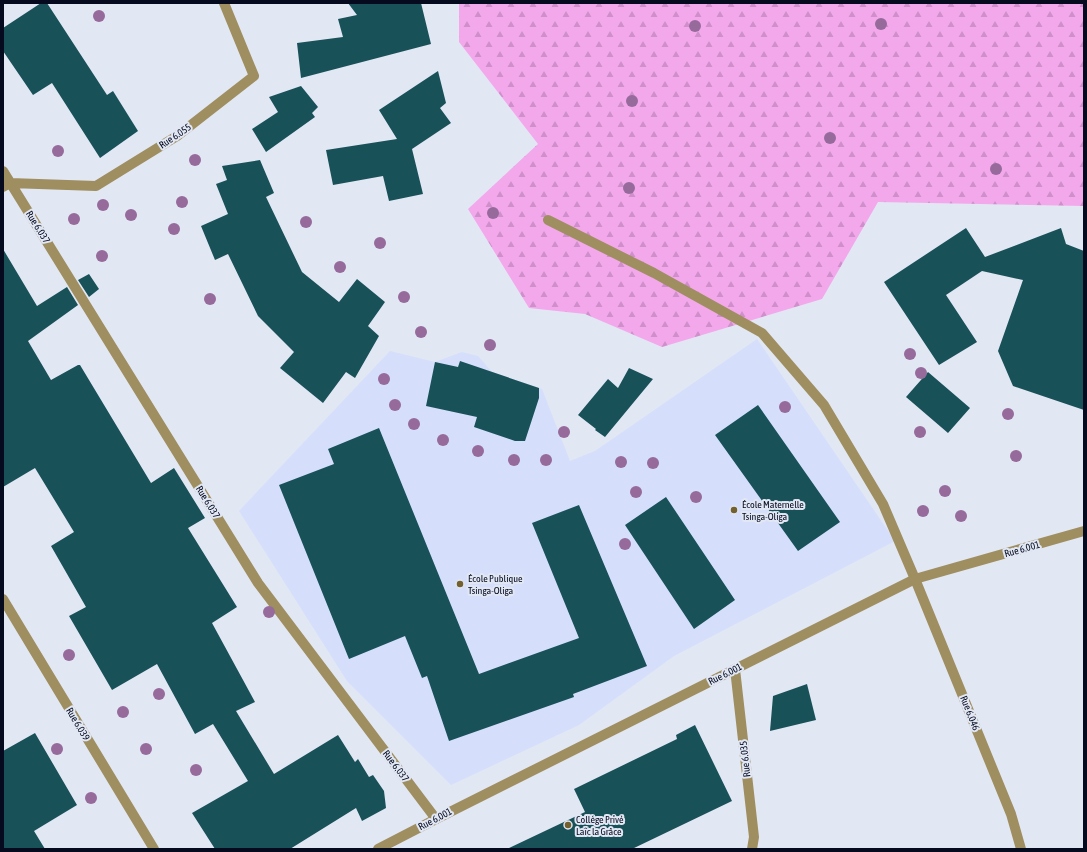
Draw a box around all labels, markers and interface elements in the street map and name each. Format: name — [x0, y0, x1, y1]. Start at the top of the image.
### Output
street label: Rue 6.055 — [157, 121, 193, 151]
street label: Rue 6.037 — [24, 209, 52, 246]
street label: Rue 6.037 — [194, 484, 222, 521]
place label: École Maternelle Tsinga-Oliga — [742, 499, 804, 522]
marker: École Maternelle Tsinga-Oliga — [729, 505, 739, 515]
street label: Rue 6.001 — [1003, 539, 1041, 559]
place label: École Publique Tsinga-Oliga — [468, 573, 523, 596]
marker: École Publique Tsinga-Oliga — [455, 579, 465, 589]
street label: Rue 6.001 — [706, 661, 744, 687]
street label: Rue 6.046 — [958, 694, 982, 732]
street label: Rue 6.039 — [64, 706, 92, 743]
street label: Rue 6.035 — [738, 740, 752, 778]
street label: Rue 6.037 — [381, 748, 411, 784]
street label: Rue 6.001 — [416, 805, 454, 832]
place label: Collège Privé Laïc la Grâce — [576, 814, 624, 837]
marker: Collège Privé Laïc la Grâce — [563, 820, 573, 830]

